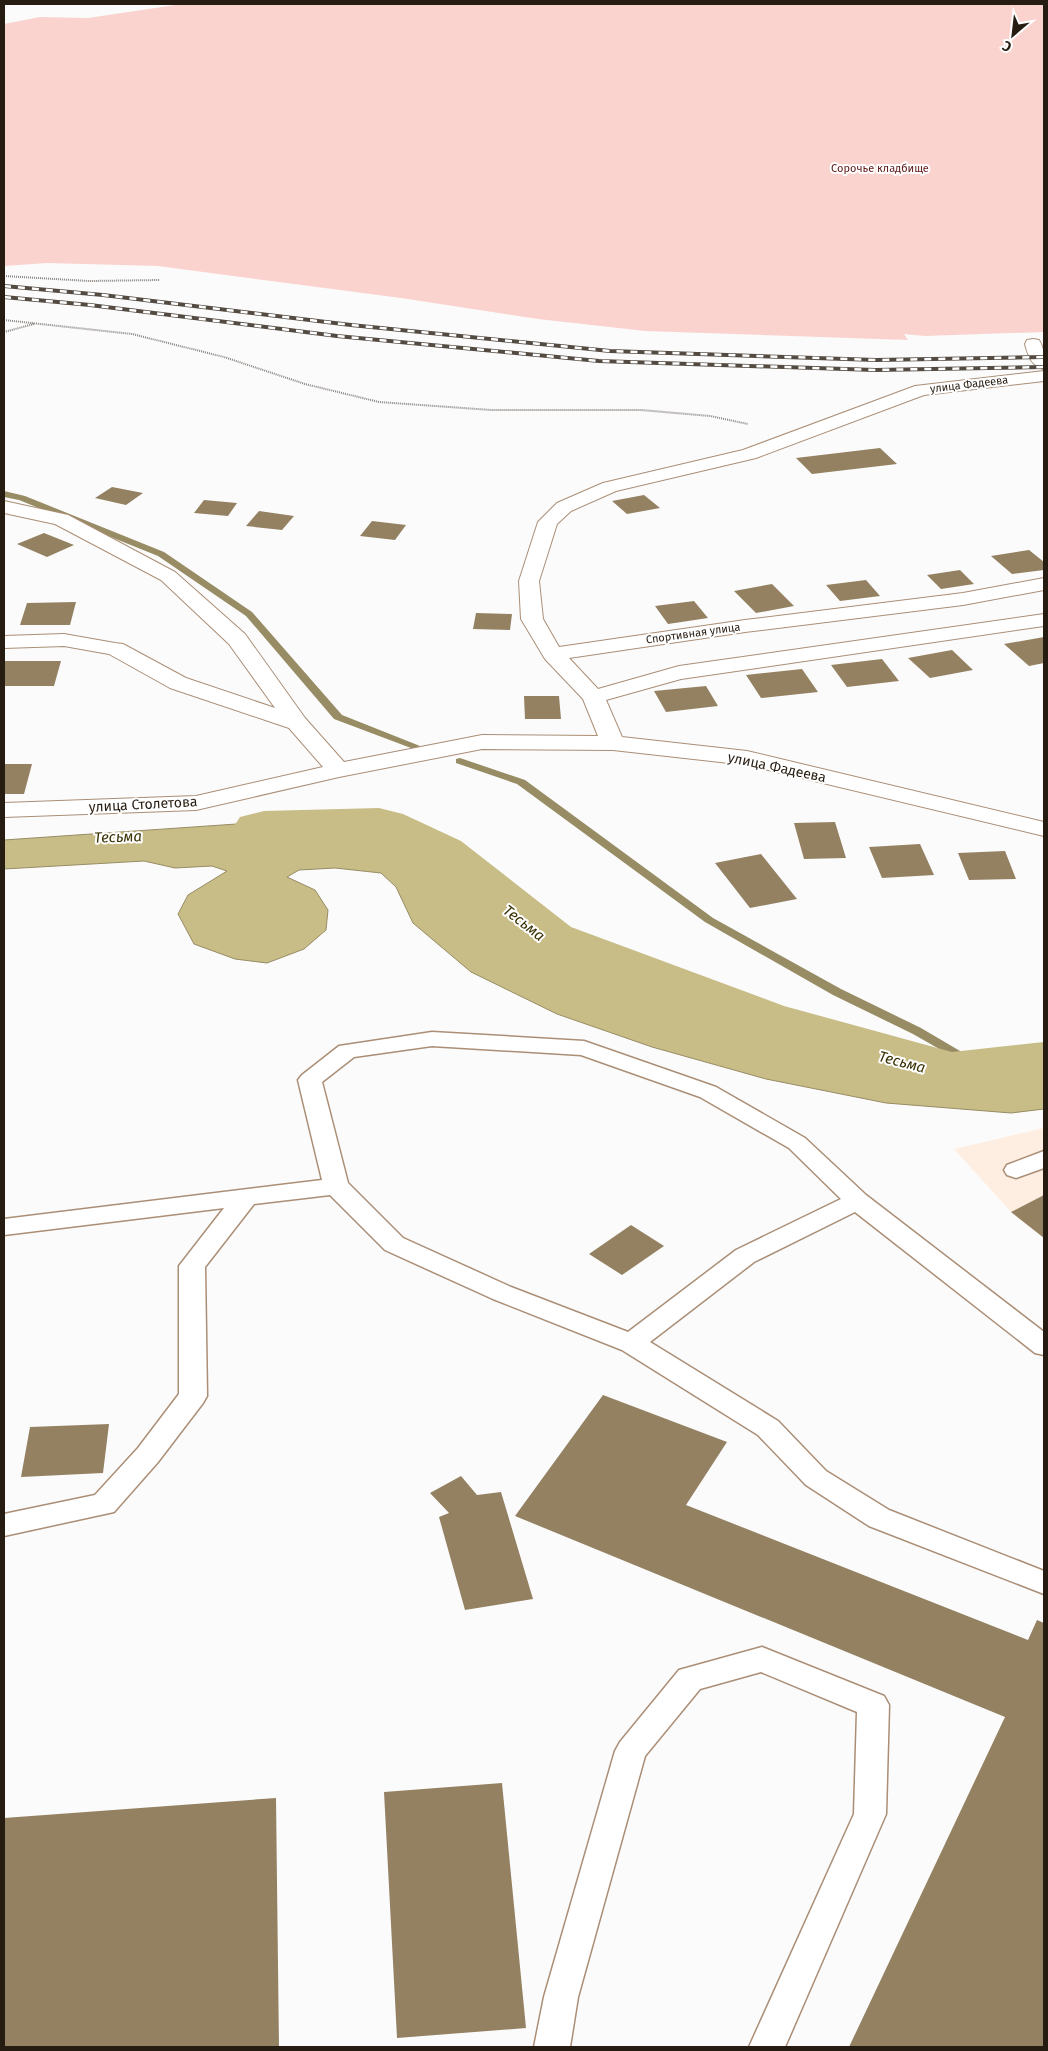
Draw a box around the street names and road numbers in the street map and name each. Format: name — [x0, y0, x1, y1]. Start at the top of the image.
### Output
street label: улица Фадеева — [929, 373, 1009, 396]
street label: Спортивная улица — [645, 620, 741, 647]
street label: улица Фадеева — [726, 749, 828, 786]
street label: улица Столетова — [88, 793, 198, 816]

